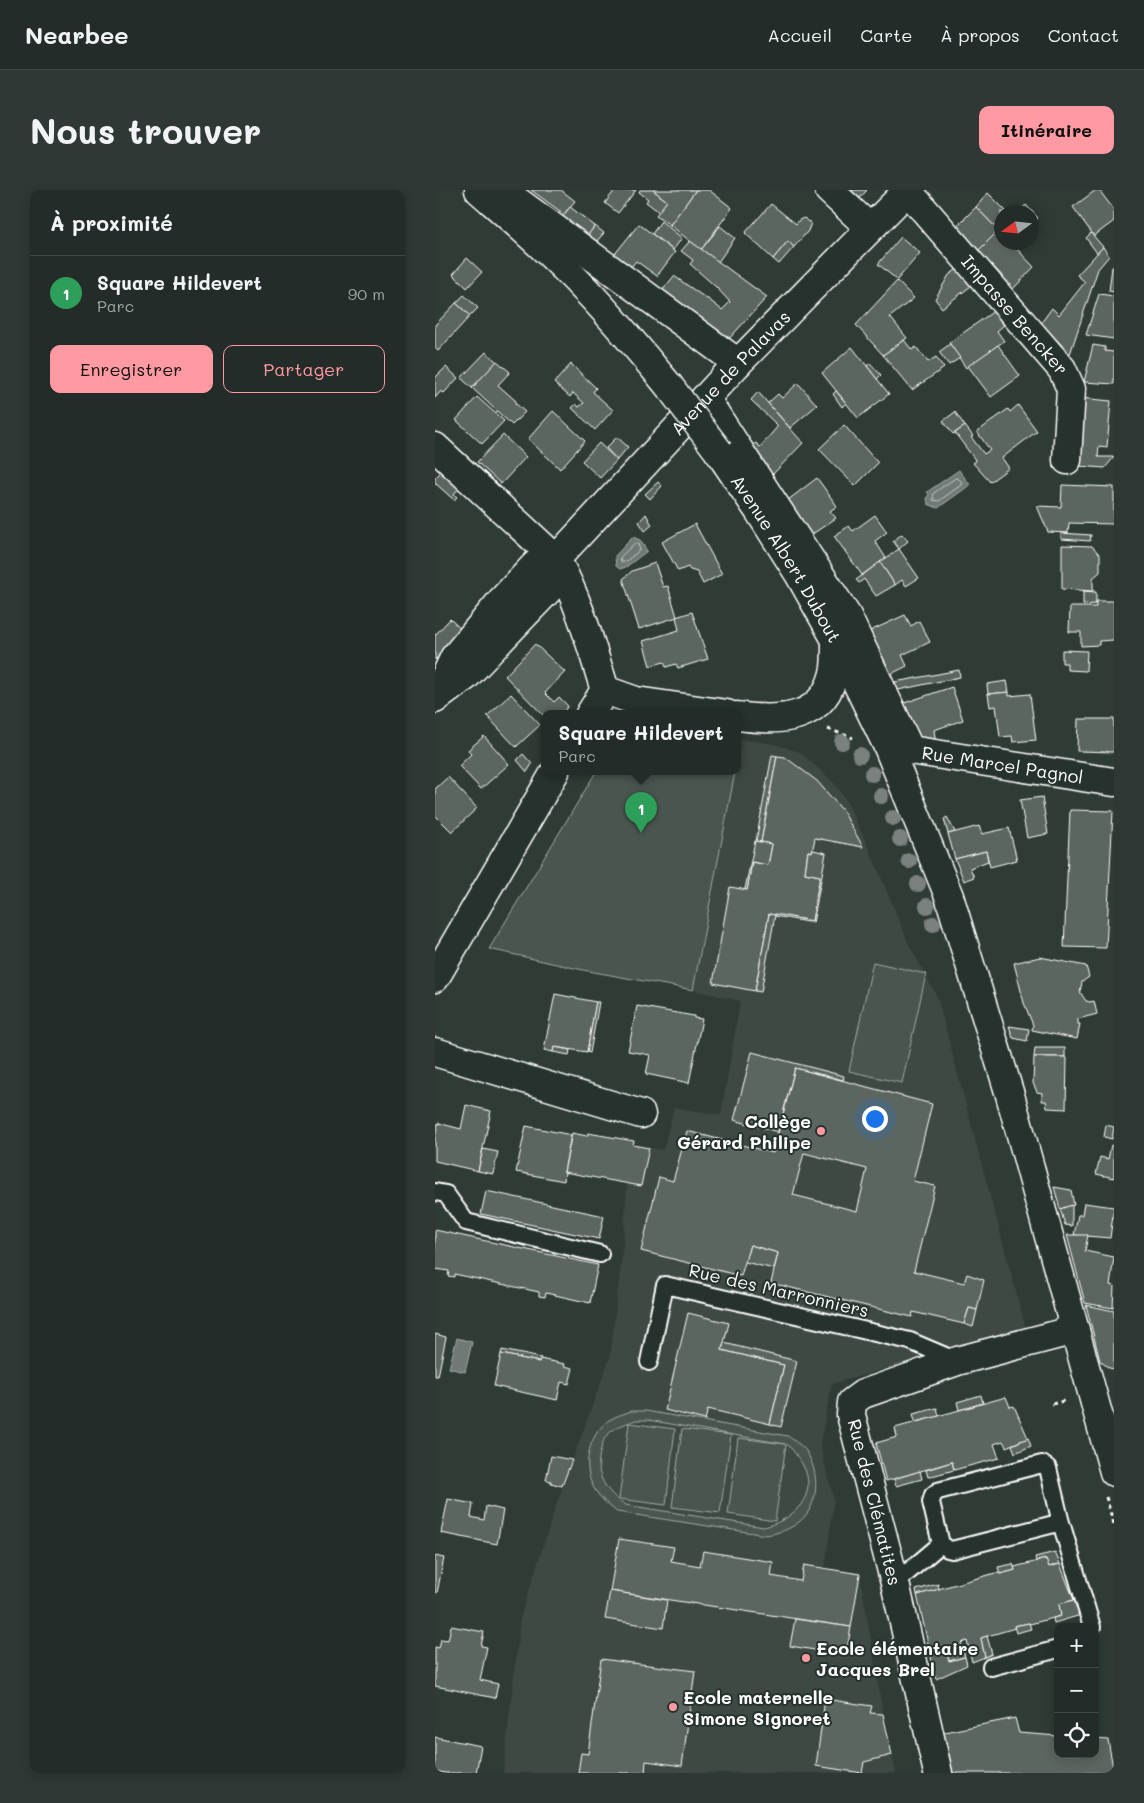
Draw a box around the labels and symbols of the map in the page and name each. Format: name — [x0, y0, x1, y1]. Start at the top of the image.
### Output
north arrow — [994, 205, 1039, 250]
street label: Impasse Bencker — [956, 250, 1074, 380]
street label: Avenue de Palavas — [665, 305, 795, 440]
street label: Avenue Albert Dubout — [726, 470, 847, 647]
street label: Rue Marcel Pagnol — [920, 740, 1085, 789]
pin: 1 — [625, 792, 657, 833]
your location — [862, 1106, 888, 1132]
place label: Collège Gérard Philipe — [677, 1109, 811, 1154]
marker: Collège Gérard Philipe — [815, 1125, 827, 1137]
street label: Rue des Marronniers — [687, 1258, 871, 1322]
street label: Rue des Clématites — [843, 1416, 907, 1588]
place label: Ecole élémentaire Jacques Brel — [816, 1636, 978, 1681]
marker: Ecole élémentaire Jacques Brel — [800, 1652, 812, 1664]
place label: Ecole maternelle Simone Signoret — [683, 1685, 833, 1730]
marker: Ecole maternelle Simone Signoret — [667, 1701, 679, 1713]

